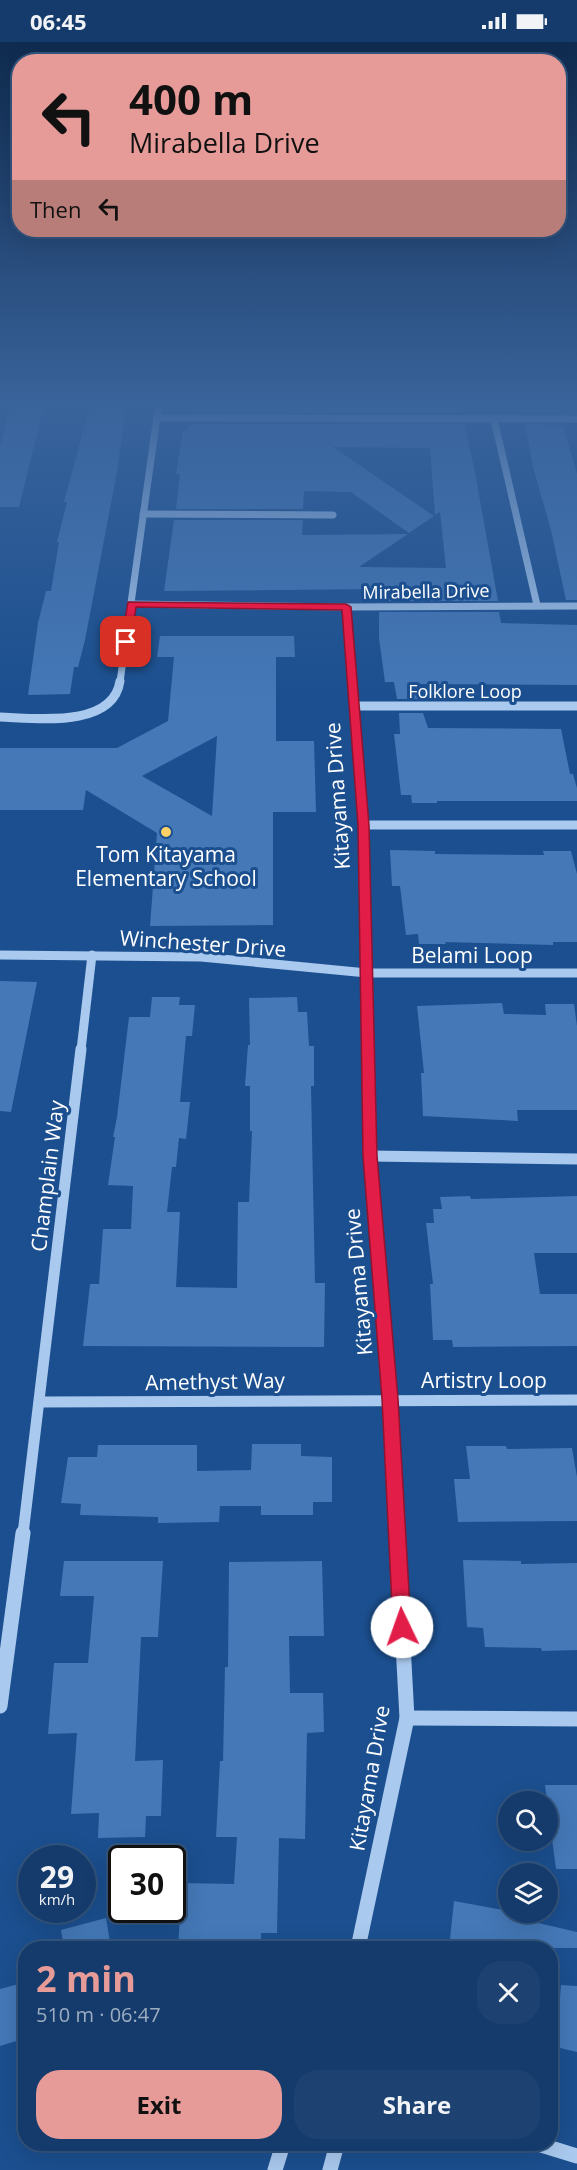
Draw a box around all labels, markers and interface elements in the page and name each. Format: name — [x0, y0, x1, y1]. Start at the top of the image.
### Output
text: 06:45 — [30, 6, 87, 36]
text: 400 m — [129, 70, 253, 127]
icon: left — [30, 78, 108, 156]
text: Mirabella Drive — [129, 124, 320, 161]
icon: left — [93, 192, 126, 225]
text: Then — [30, 194, 81, 224]
street label: Mirabella Drive — [362, 578, 490, 604]
pin — [100, 616, 151, 667]
icon: arrive — [109, 625, 142, 658]
street label: Folklore Loop — [408, 679, 522, 703]
street label: Kitayama Drive — [318, 721, 356, 871]
marker: Tom Kitayama Elementary School — [159, 825, 173, 839]
place label: Tom Kitayama Elementary School — [75, 840, 257, 892]
street label: Winchester Drive — [119, 923, 287, 963]
street label: Belami Loop — [411, 941, 533, 969]
street label: Champlain Way — [24, 1098, 70, 1253]
street label: Kitayama Drive — [338, 1207, 378, 1357]
street label: Amethyst Way — [145, 1366, 286, 1396]
street label: Artistry Loop — [421, 1366, 547, 1394]
position arrow — [370, 1595, 434, 1659]
street label: Kitayama Drive — [342, 1703, 396, 1853]
map controls — [498, 1791, 558, 1923]
button: search — [498, 1791, 558, 1851]
speed limit sign: 30 — [108, 1845, 186, 1923]
text: 29 — [40, 1856, 74, 1897]
button: layers — [498, 1863, 558, 1923]
text: km/h — [39, 1889, 75, 1909]
text: 2 min — [36, 1954, 136, 2003]
button: close — [477, 1961, 540, 2024]
text: 510 m · 06:47 — [36, 2001, 161, 2028]
button: Exit — [36, 2070, 282, 2139]
button: Share — [294, 2070, 540, 2139]

